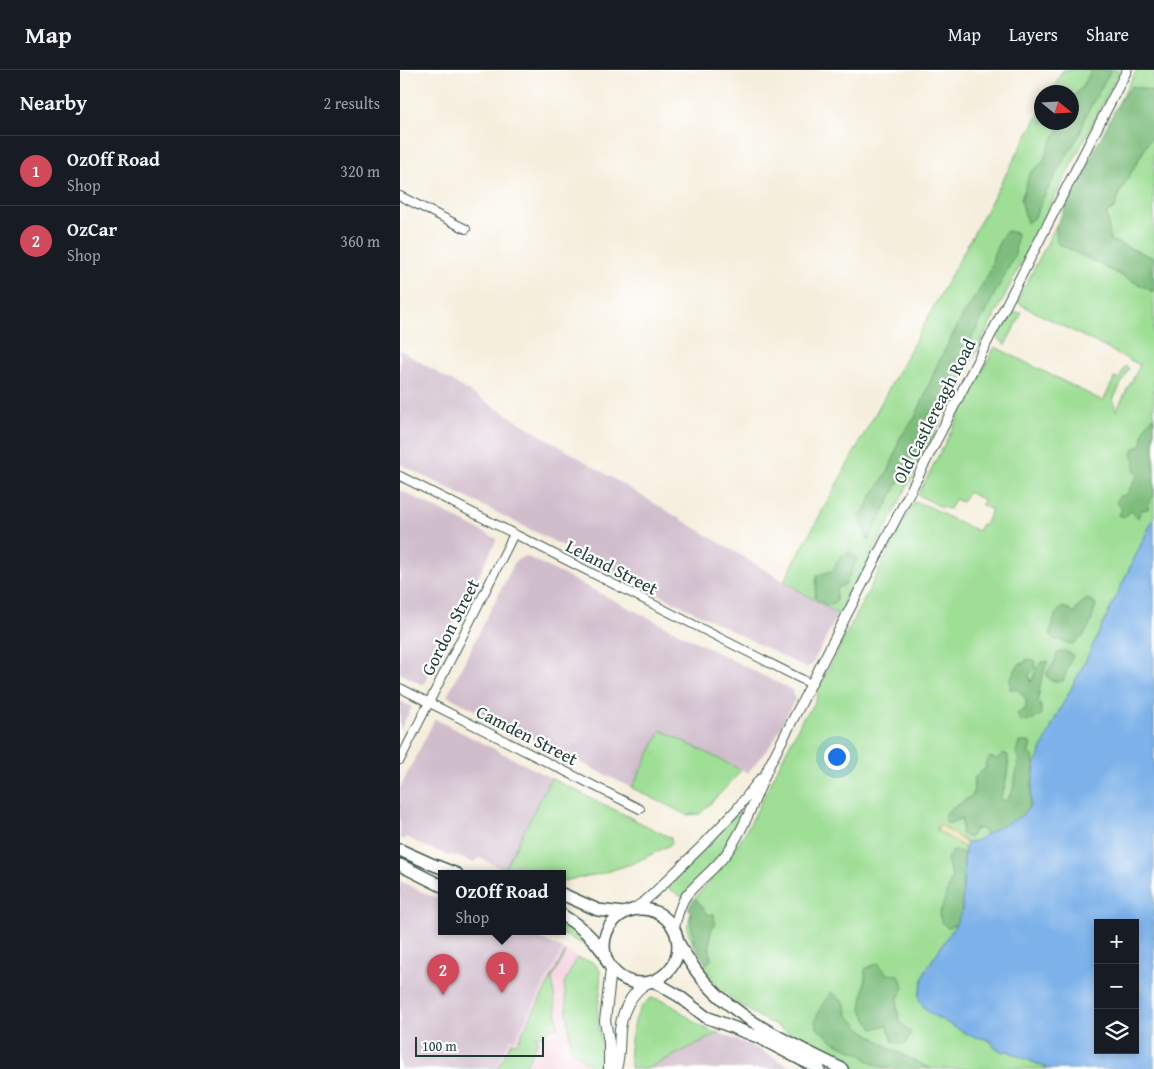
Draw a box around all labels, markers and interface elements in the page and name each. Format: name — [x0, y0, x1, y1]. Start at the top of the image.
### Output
text: Map — [25, 17, 72, 52]
text: Map — [948, 21, 981, 48]
text: Layers — [1009, 21, 1058, 48]
text: Share — [1086, 21, 1129, 48]
north arrow — [1034, 85, 1079, 130]
text: Nearby — [20, 87, 87, 118]
text: 2 results — [323, 91, 380, 115]
text: OzOff Road — [67, 145, 160, 173]
text: 1 — [32, 159, 40, 183]
text: 320 m — [340, 159, 380, 183]
text: Shop — [67, 173, 101, 197]
text: OzCar — [67, 215, 117, 243]
text: 2 — [32, 229, 40, 253]
text: 360 m — [340, 229, 380, 253]
text: Shop — [67, 243, 101, 267]
street label: Old Castlereagh Road — [886, 333, 982, 488]
street label: Leland Street — [561, 532, 663, 602]
street label: Gordon Street — [414, 573, 486, 680]
street label: Camden Street — [472, 698, 583, 772]
your location — [824, 744, 850, 770]
popup — [438, 870, 566, 935]
text: OzOff Road — [456, 877, 548, 905]
text: Shop — [456, 905, 489, 929]
map controls — [1094, 919, 1139, 1054]
button: + — [1094, 919, 1139, 964]
pin: 1 — [486, 952, 518, 993]
pin: 2 — [427, 954, 459, 995]
button: − — [1094, 964, 1139, 1009]
button: layers — [1094, 1009, 1139, 1054]
scale bar — [415, 1034, 544, 1057]
text: 100 m — [422, 1036, 457, 1056]

